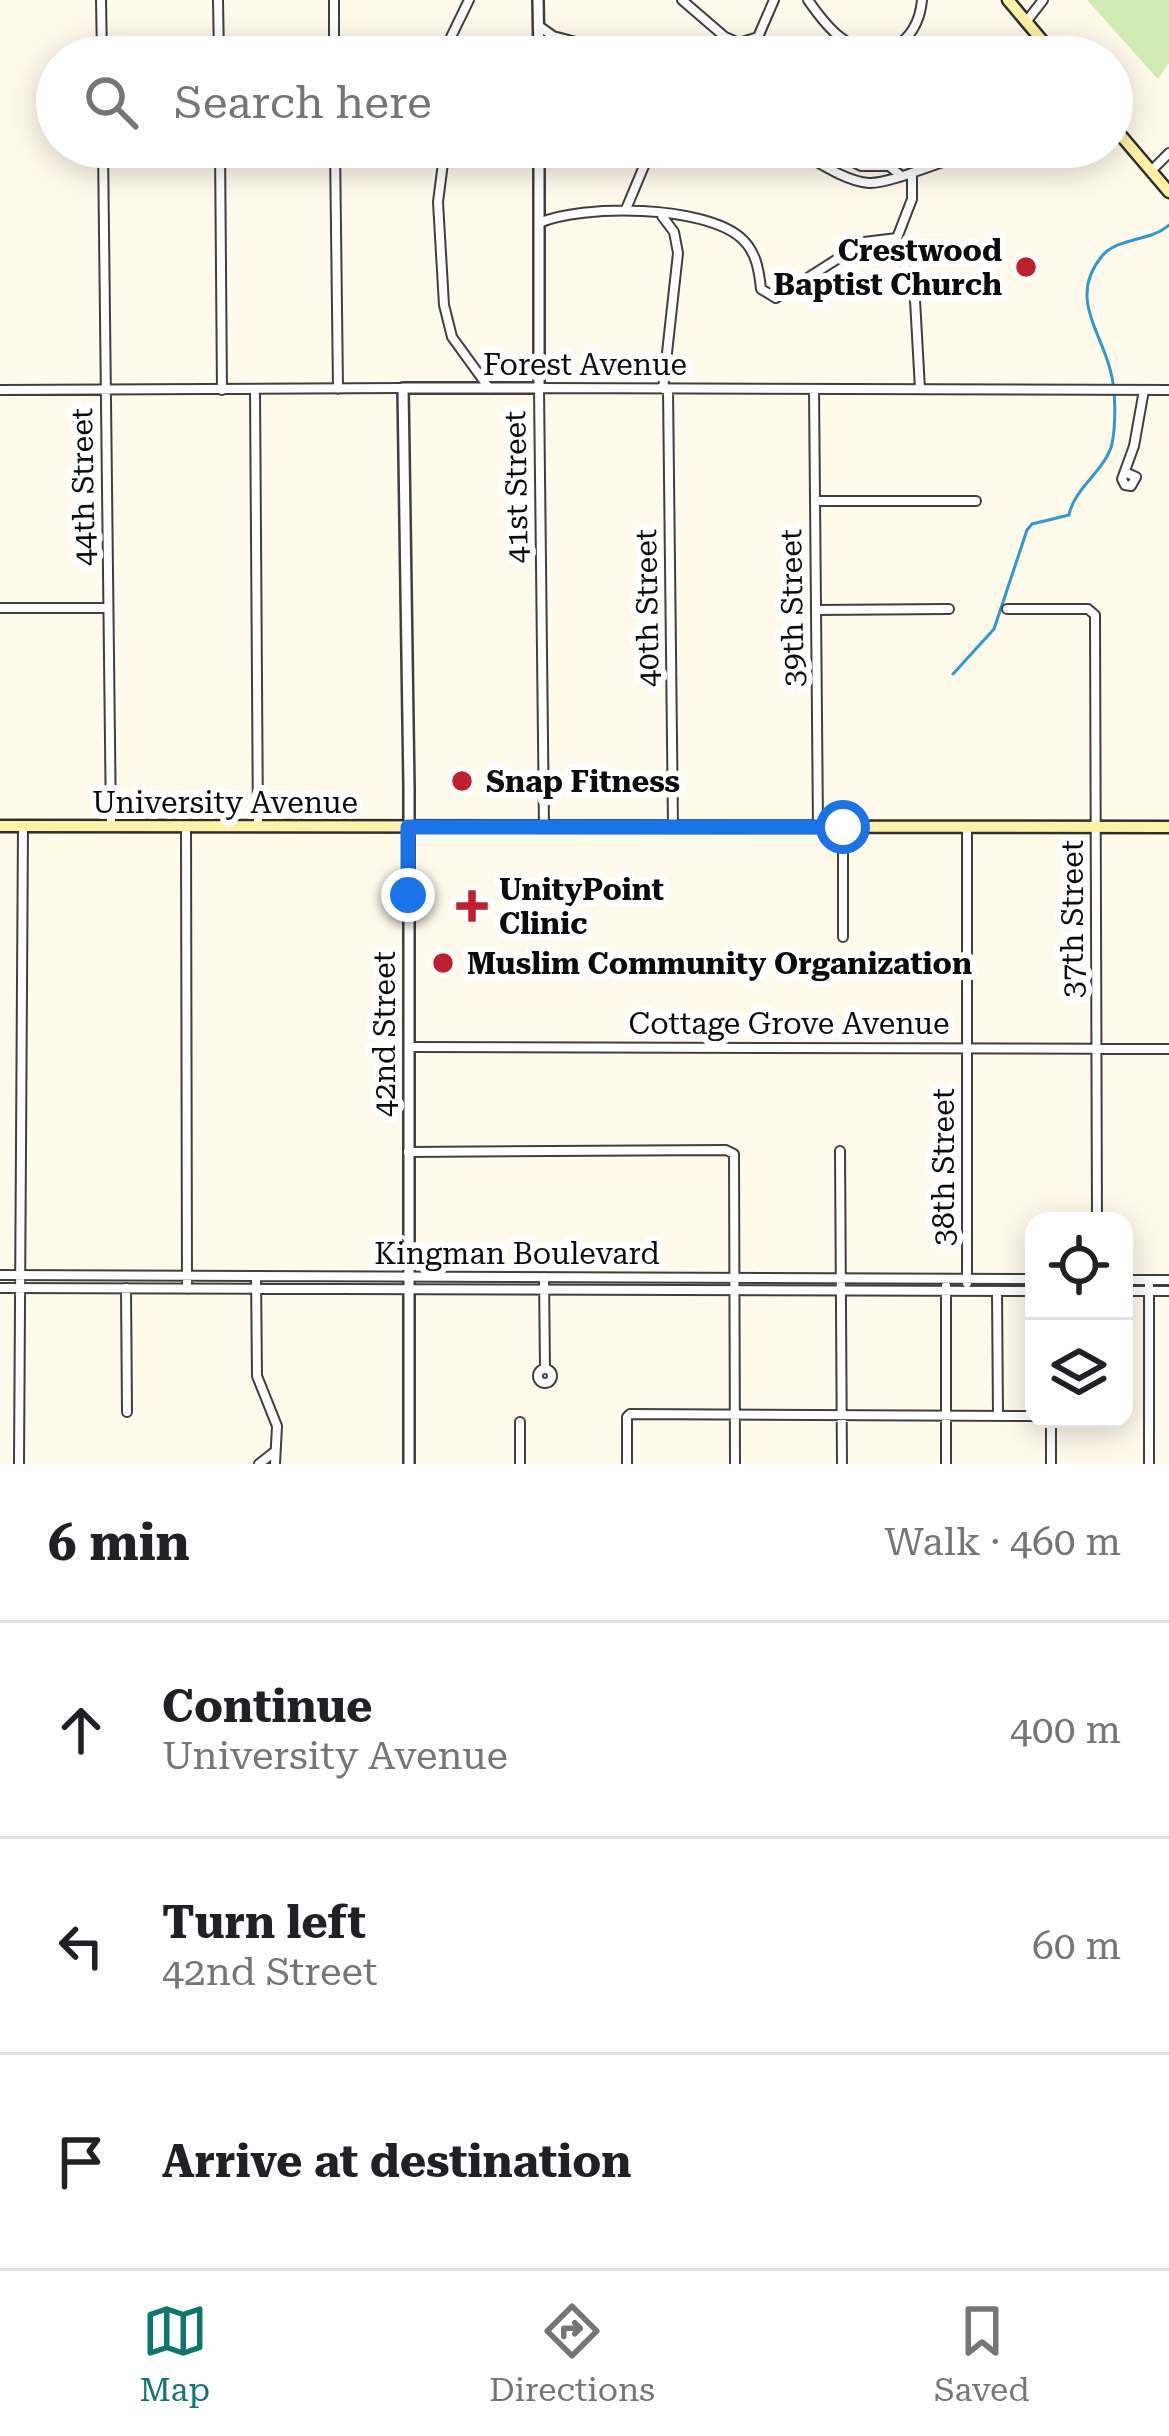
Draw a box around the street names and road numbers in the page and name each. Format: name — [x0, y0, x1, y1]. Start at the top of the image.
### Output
street label: Forest Avenue — [483, 347, 687, 382]
street label: 44th Street — [64, 408, 102, 566]
street label: 41st Street — [497, 410, 535, 564]
street label: 40th Street — [628, 529, 666, 687]
street label: 39th Street — [773, 529, 811, 687]
street label: University Avenue — [92, 785, 358, 820]
street label: 37th Street — [1055, 840, 1090, 998]
street label: 42nd Street — [367, 951, 402, 1117]
street label: Cottage Grove Avenue — [629, 1006, 949, 1041]
street label: 38th Street — [926, 1088, 961, 1246]
street label: Kingman Boulevard — [374, 1236, 660, 1271]

